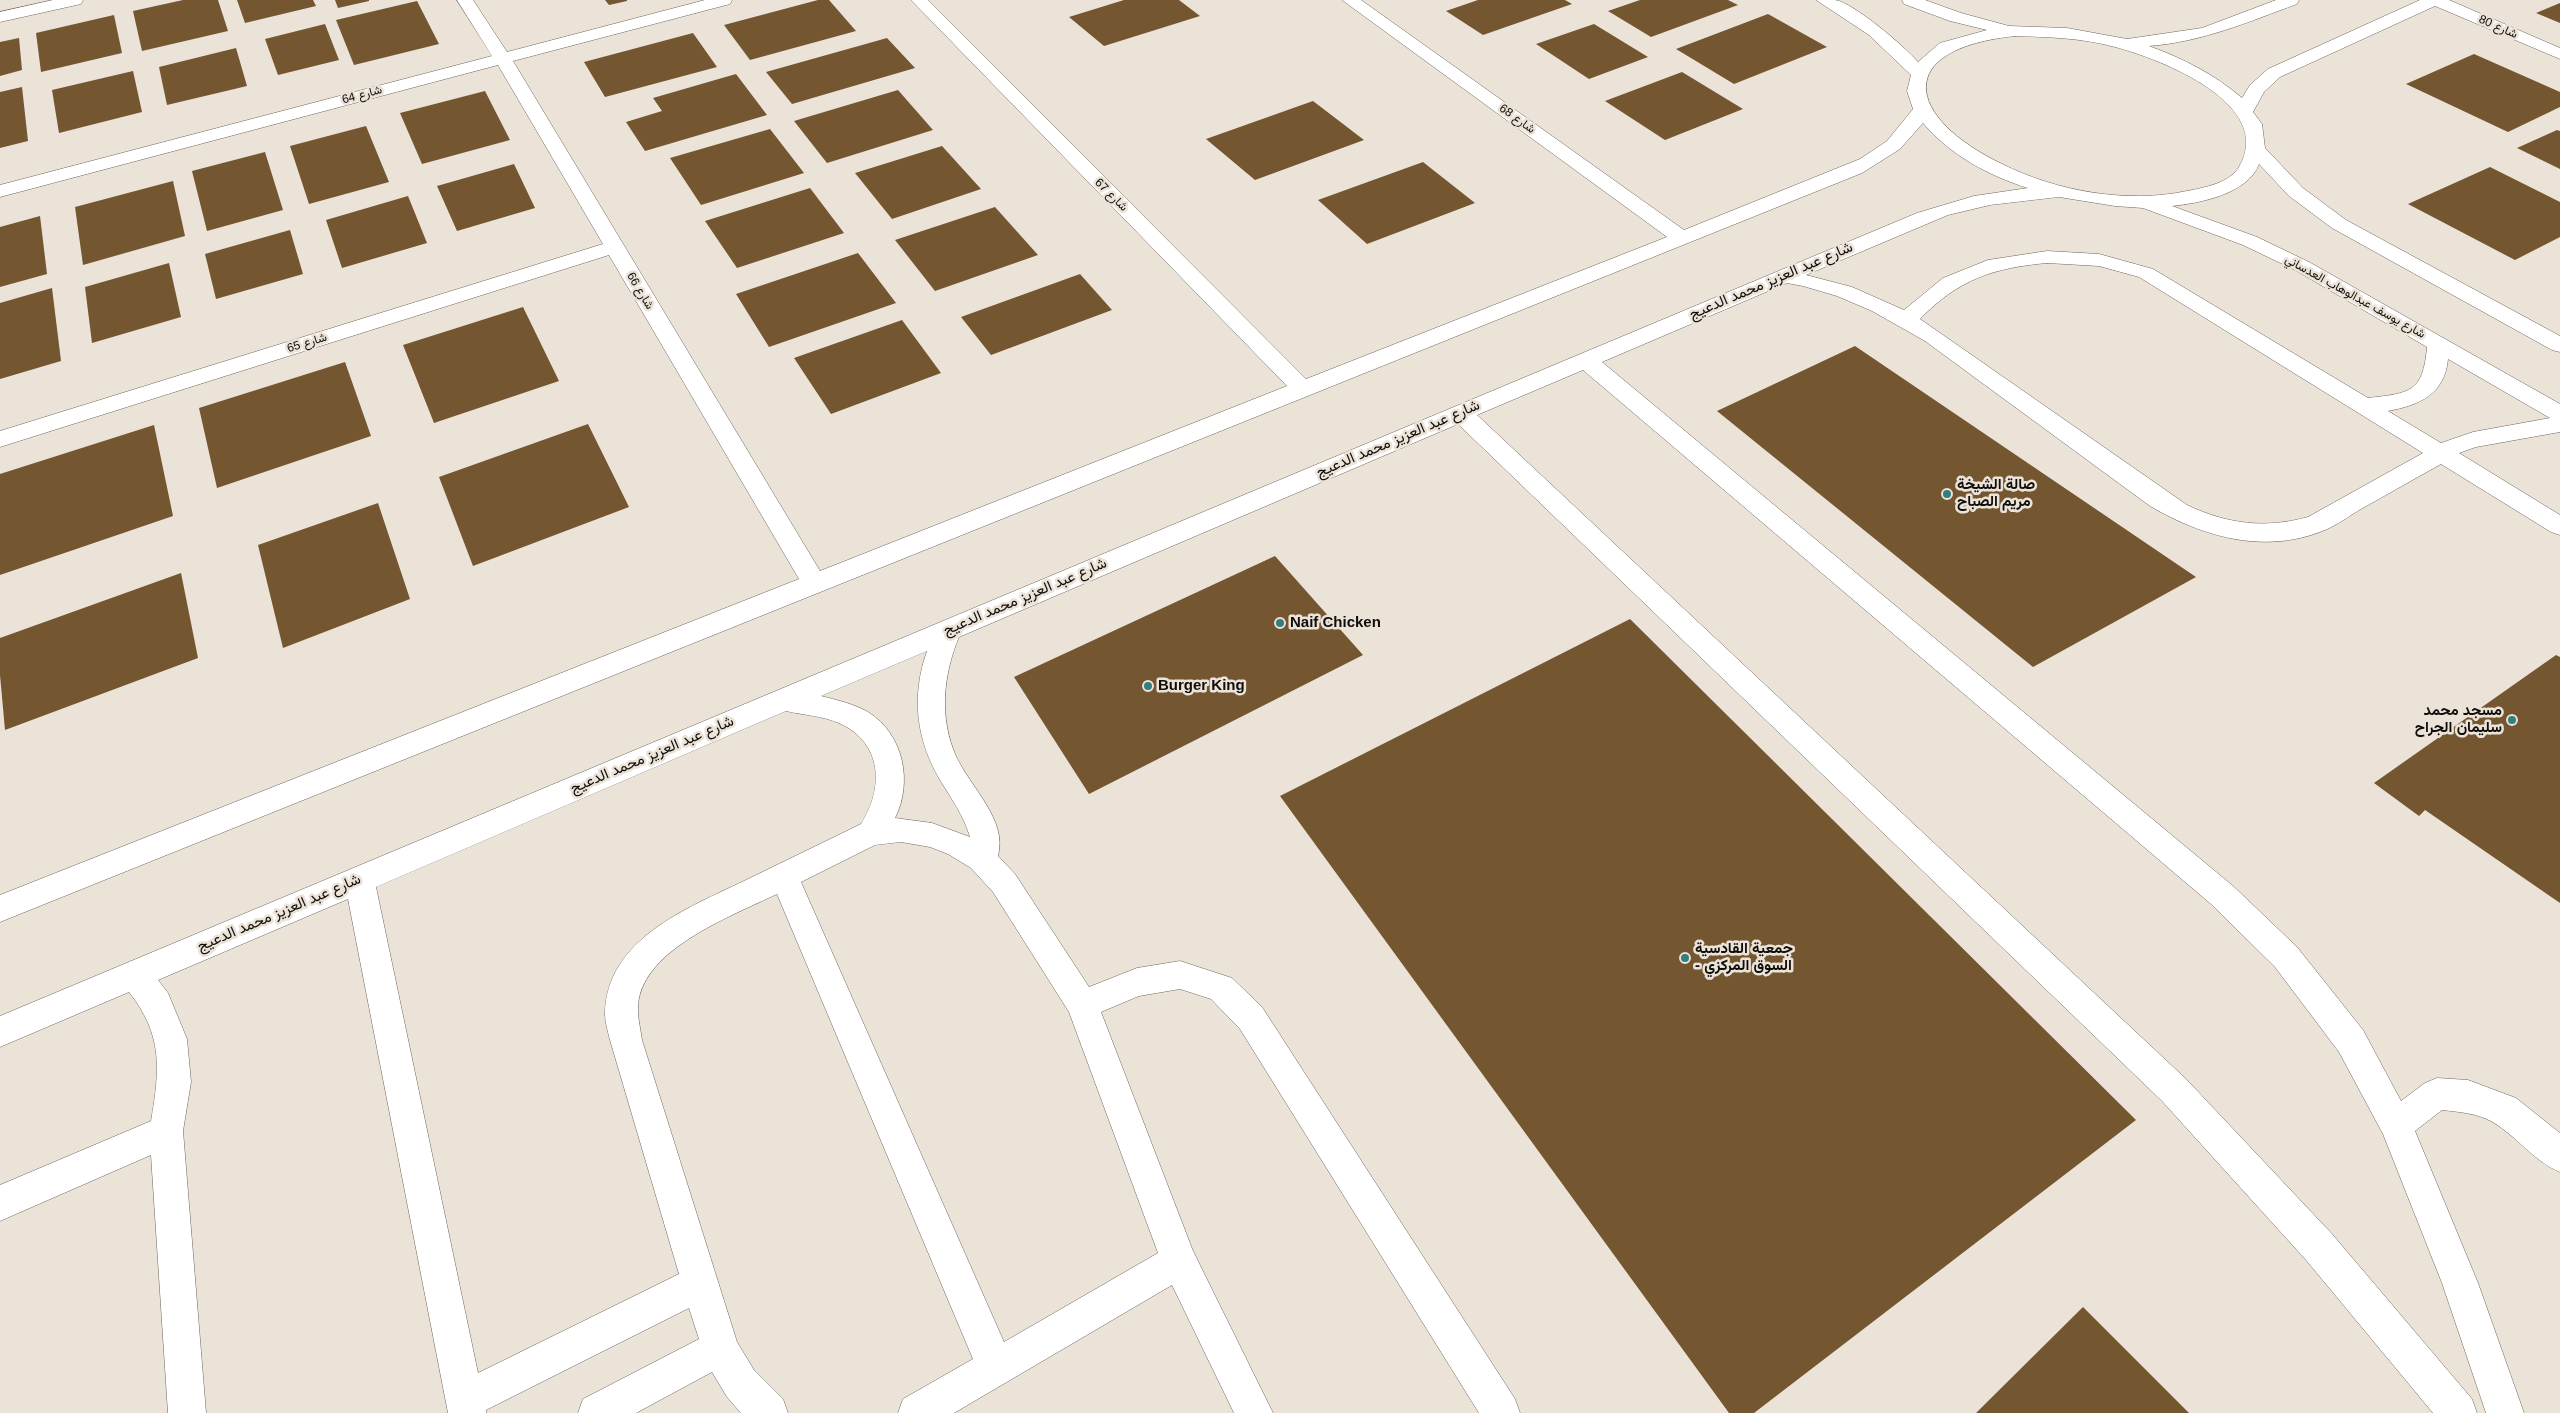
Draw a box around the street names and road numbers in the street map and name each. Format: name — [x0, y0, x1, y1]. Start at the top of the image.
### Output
street label: شارع 80 — [2476, 12, 2520, 42]
street label: شارع 64 — [340, 83, 384, 107]
street label: شارع 68 — [1496, 101, 1538, 137]
street label: شارع 67 — [1091, 175, 1131, 215]
street label: شارع عبد العزيز محمد الدعيج — [1686, 238, 1856, 324]
street label: شارع يوسف عبدالوهاب العدساني — [2282, 252, 2428, 342]
street label: شارع 66 — [623, 270, 657, 312]
street label: شارع 65 — [285, 330, 329, 356]
street label: شارع عبد العزيز محمد الدعيج — [1313, 396, 1483, 482]
street label: شارع عبد العزيز محمد الدعيج — [940, 554, 1110, 640]
street label: شارع عبد العزيز محمد الدعيج — [567, 712, 737, 798]
street label: شارع عبد العزيز محمد الدعيج — [194, 870, 364, 956]

